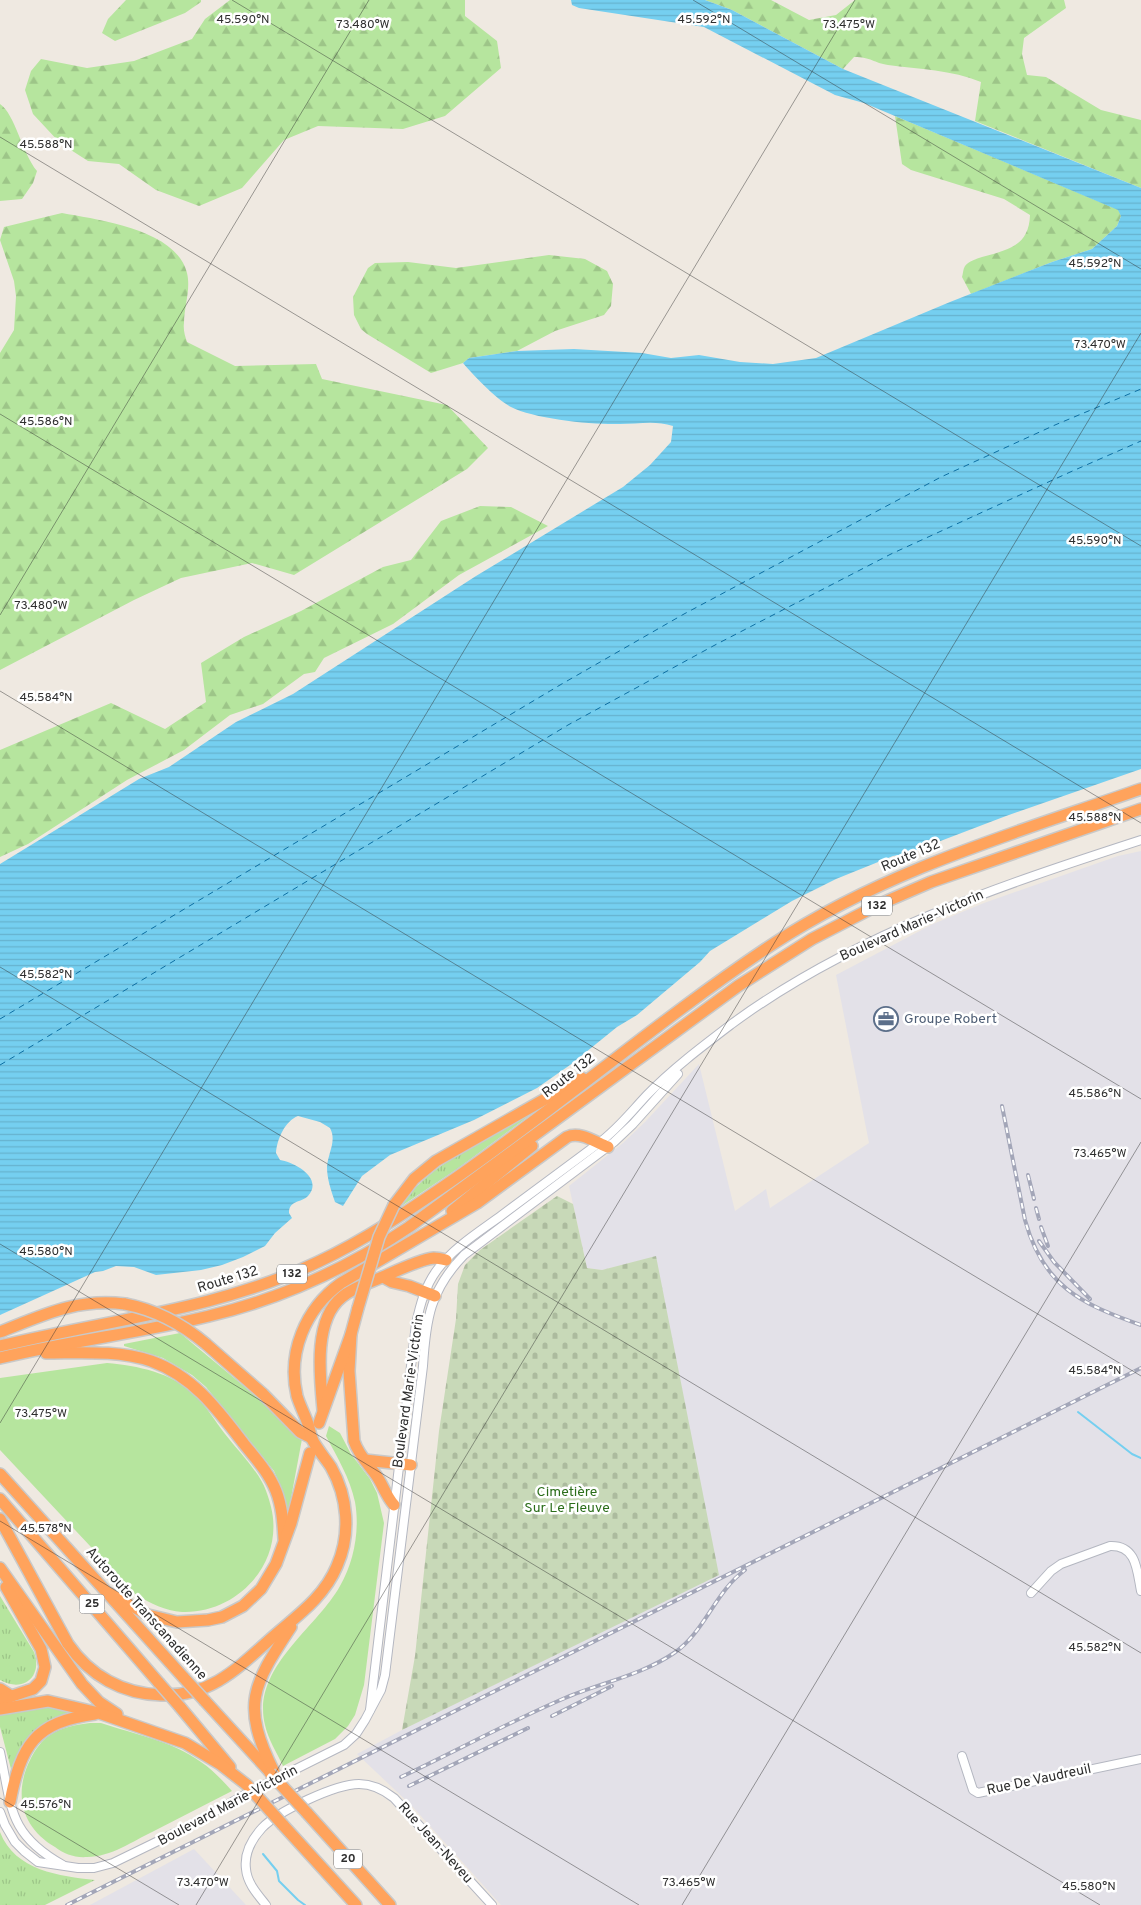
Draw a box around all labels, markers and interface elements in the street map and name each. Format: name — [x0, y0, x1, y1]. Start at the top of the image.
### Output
text: 45.590°N — [216, 12, 270, 28]
text: 45.592°N — [678, 12, 730, 28]
text: 73.480°W — [336, 17, 390, 33]
text: 73.475°W — [823, 17, 875, 33]
text: 45.588°N — [19, 137, 73, 153]
text: 45.592°N — [1069, 256, 1121, 272]
text: 73.470°W — [1074, 337, 1126, 353]
text: 45.586°N — [20, 414, 72, 430]
text: 45.590°N — [1068, 533, 1122, 549]
text: 73.480°W — [14, 598, 68, 614]
text: 45.584°N — [19, 690, 73, 706]
text: 45.588°N — [1068, 810, 1122, 826]
street label: Route 132 — [879, 836, 943, 876]
street label: Boulevard Marie-Victorin — [837, 887, 987, 965]
road number: 132 — [862, 896, 892, 916]
text: 45.582°N — [20, 967, 72, 983]
office icon: Groupe Robert — [873, 1006, 899, 1032]
place label: Groupe Robert — [904, 1011, 997, 1028]
street label: Route 132 — [539, 1050, 599, 1102]
text: 45.586°N — [1069, 1086, 1121, 1102]
text: 73.465°W — [1073, 1146, 1127, 1162]
text: 45.580°N — [19, 1244, 73, 1260]
street label: Route 132 — [196, 1263, 260, 1297]
road number: 132 — [277, 1264, 307, 1284]
street label: Boulevard Marie-Victorin — [390, 1313, 428, 1469]
text: 45.584°N — [1068, 1363, 1122, 1379]
text: 73.475°W — [15, 1406, 67, 1422]
park label: Cimetière Sur Le Fleuve — [524, 1484, 610, 1517]
text: 45.578°N — [20, 1521, 72, 1537]
street label: Autoroute Transcanadienne — [82, 1544, 210, 1684]
road number: 25 — [80, 1595, 104, 1614]
text: 45.582°N — [1069, 1640, 1121, 1656]
street label: Rue De Vaudreuil — [985, 1761, 1093, 1799]
street label: Boulevard Marie-Victorin — [155, 1762, 301, 1850]
text: 45.576°N — [20, 1797, 72, 1813]
street label: Rue Jean-Neveu — [394, 1799, 476, 1887]
road number: 20 — [334, 1850, 362, 1868]
text: 73.470°W — [177, 1875, 229, 1891]
text: 73.465°W — [662, 1875, 716, 1891]
text: 45.580°N — [1062, 1879, 1116, 1895]

